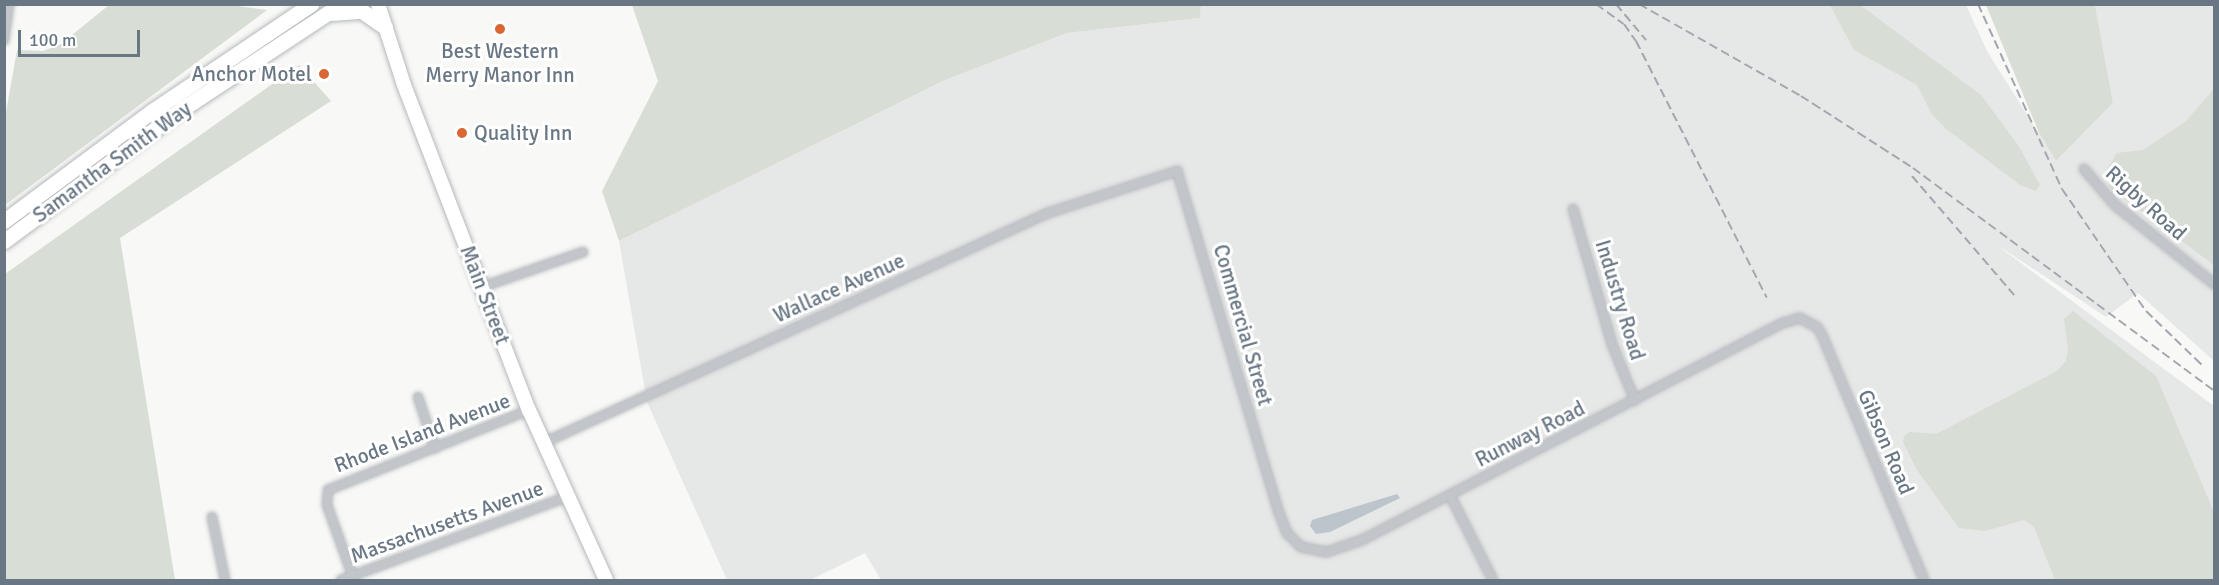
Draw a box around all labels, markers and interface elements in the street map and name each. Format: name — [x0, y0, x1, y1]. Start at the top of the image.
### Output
scale bar — [21, 18, 142, 56]
marker: Best Western Merry Manor Inn — [493, 22, 507, 36]
text: 100 m — [29, 29, 76, 51]
place label: Best Western Merry Manor Inn — [425, 38, 575, 88]
place label: Anchor Motel — [192, 61, 312, 87]
marker: Anchor Motel — [317, 67, 331, 81]
street label: Samantha Smith Way — [28, 96, 196, 228]
place label: Quality Inn — [474, 120, 572, 146]
marker: Quality Inn — [455, 126, 469, 140]
street label: Rigby Road — [2100, 160, 2192, 246]
street label: Industry Road — [1590, 237, 1650, 363]
street label: Commercial Street — [1208, 241, 1278, 409]
street label: Main Street — [455, 242, 515, 348]
street label: Wallace Avenue — [769, 248, 909, 328]
street label: Gibson Road — [1853, 386, 1919, 498]
street label: Rhode Island Avenue — [331, 388, 513, 478]
street label: Runway Road — [1471, 396, 1589, 472]
street label: Massachusetts Avenue — [347, 475, 547, 569]

